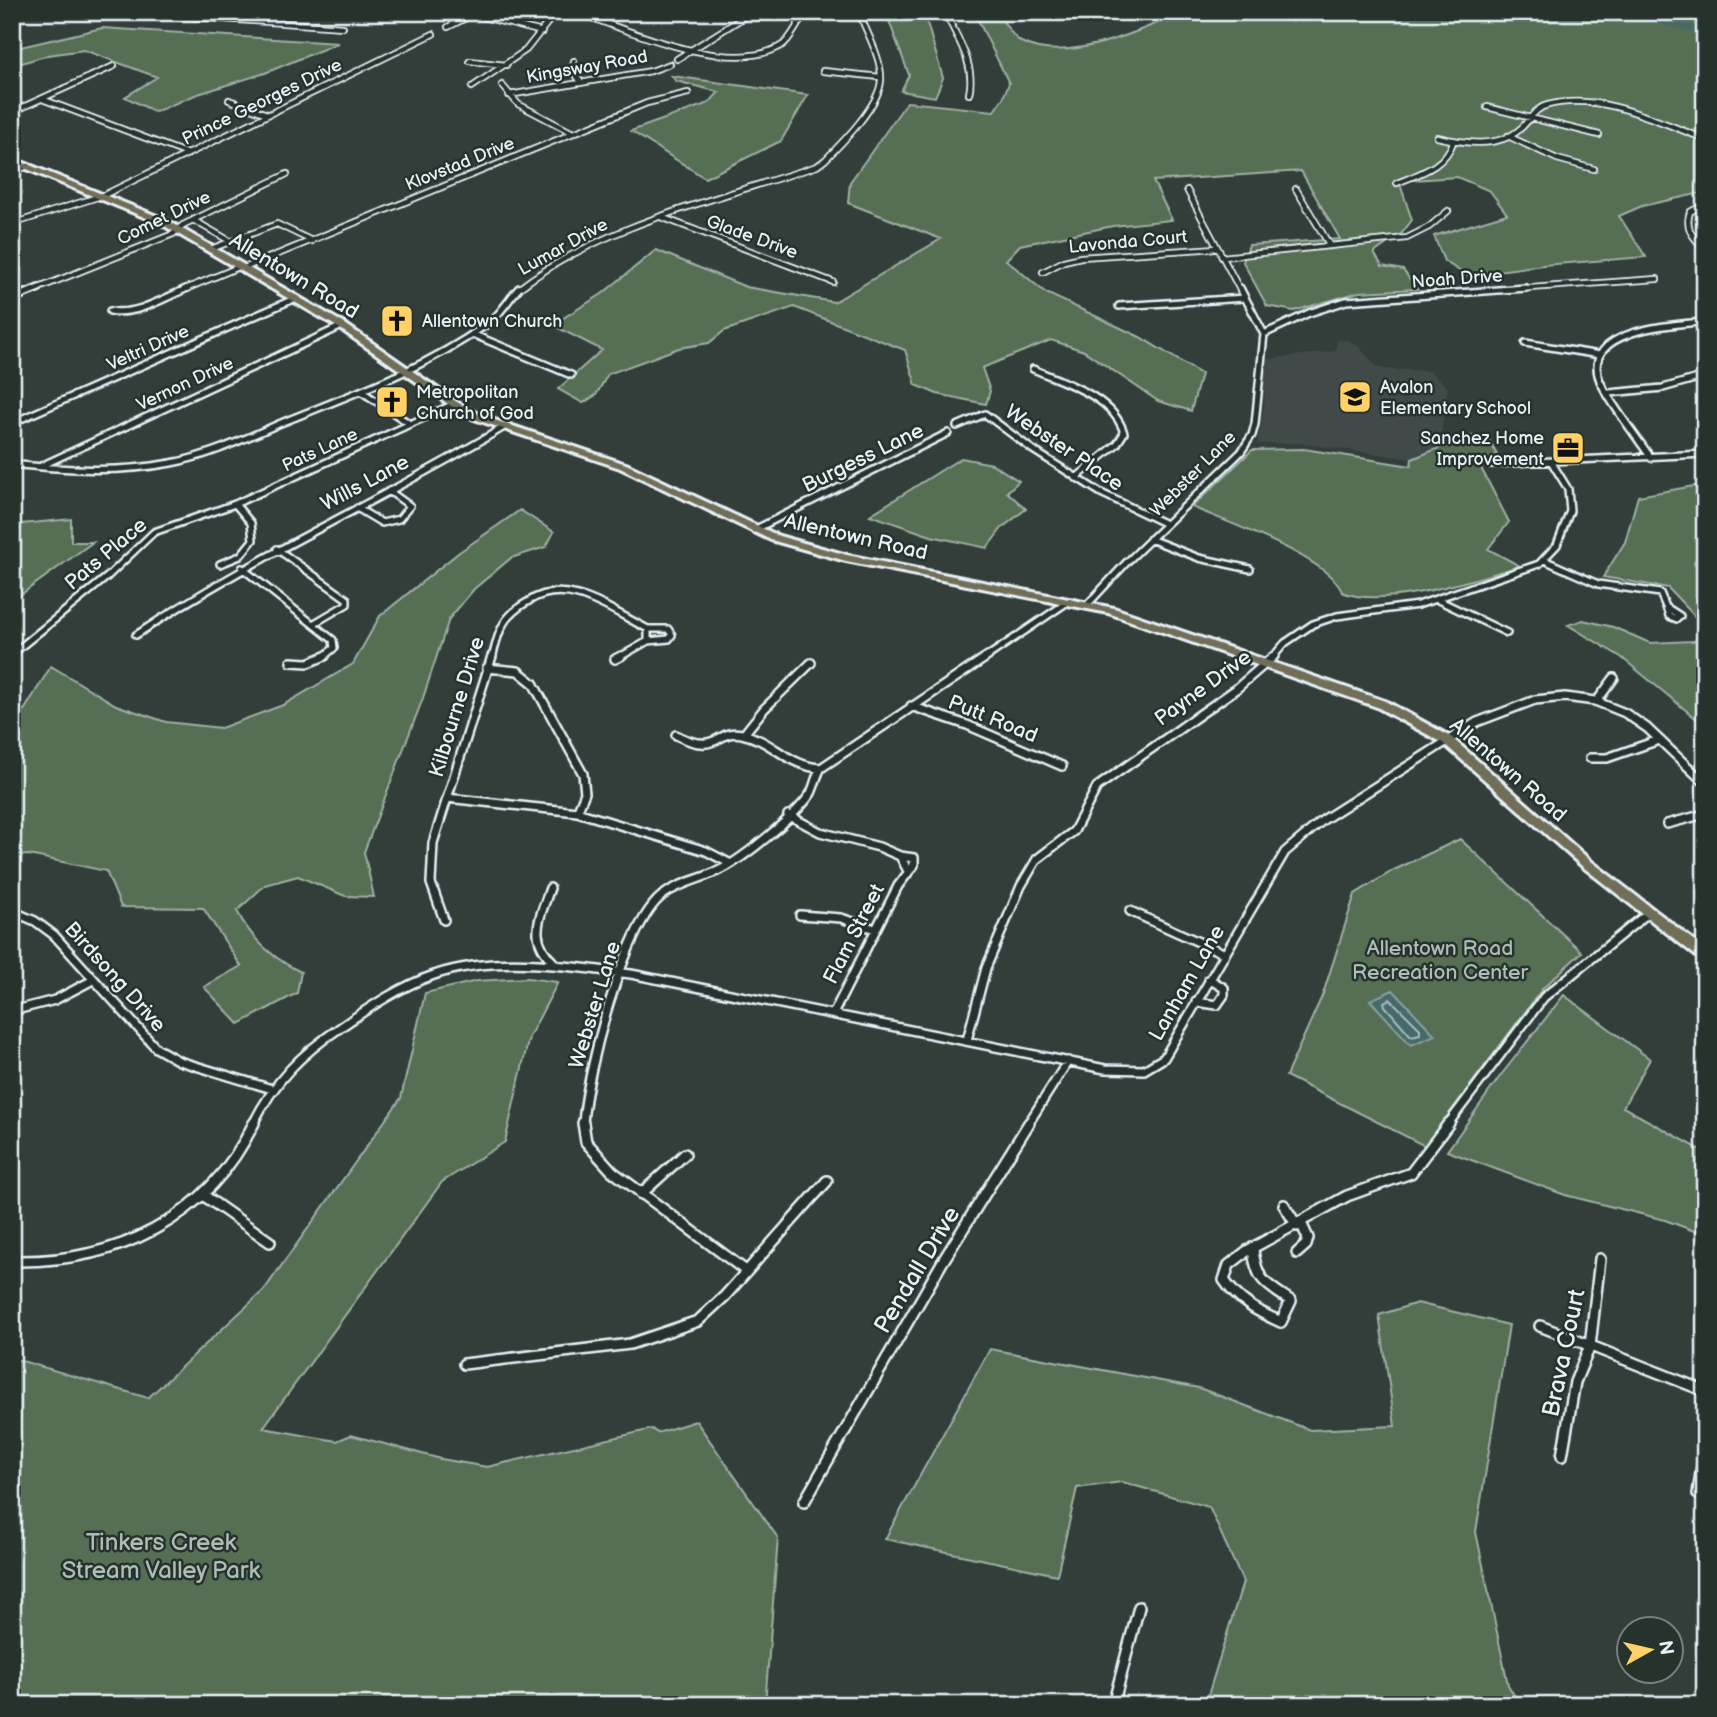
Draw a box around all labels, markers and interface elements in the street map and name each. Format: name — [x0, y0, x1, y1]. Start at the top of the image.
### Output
street label: Kingsway Road — [525, 46, 649, 88]
street label: Prince Georges Drive — [179, 54, 346, 150]
street label: Klovstad Drive — [402, 132, 518, 195]
street label: Comet Drive — [114, 186, 214, 250]
street label: Glade Drive — [703, 211, 801, 263]
street label: Lumar Drive — [515, 214, 612, 280]
street label: Lavonda Court — [1068, 226, 1189, 258]
street label: Allentown Road — [225, 228, 363, 324]
street label: Noah Drive — [1411, 265, 1503, 293]
church icon: Allentown Church — [378, 302, 416, 340]
place label: Allentown Church — [422, 311, 562, 332]
street label: Veltri Drive — [104, 320, 193, 375]
street label: Vernon Drive — [133, 352, 237, 416]
place label: Avalon Elementary School — [1380, 377, 1531, 419]
school or university icon: Avalon Elementary School — [1336, 378, 1374, 416]
place label: Metropolitan Church of God — [416, 382, 534, 424]
church icon: Metropolitan Church of God — [373, 383, 411, 421]
street label: Webster Place — [1000, 399, 1128, 497]
street label: Burgess Lane — [798, 418, 928, 498]
street label: Pats Lane — [279, 423, 361, 477]
street label: Webster Lane — [1146, 426, 1241, 521]
place label: Sanchez Home Improvement — [1420, 428, 1544, 470]
office icon: Sanchez Home Improvement — [1549, 429, 1587, 467]
street label: Wills Lane — [317, 449, 413, 517]
street label: Allentown Road — [782, 508, 930, 566]
street label: Pats Place — [60, 512, 152, 596]
street label: Kilbourne Drive — [424, 634, 490, 780]
street label: Payne Drive — [1150, 645, 1256, 731]
street label: Putt Road — [945, 690, 1041, 748]
street label: Allentown Road — [1445, 713, 1571, 827]
street label: Flam Street — [818, 879, 890, 988]
street label: Birdsong Drive — [59, 917, 171, 1037]
street label: Lanham Lane — [1144, 921, 1230, 1045]
park label: Allentown Road Recreation Center — [1352, 936, 1528, 985]
street label: Webster Lane — [564, 938, 626, 1072]
street label: Pendall Drive — [868, 1201, 966, 1339]
street label: Brava Court — [1536, 1286, 1592, 1419]
park label: Tinkers Creek Stream Valley Park — [62, 1528, 260, 1585]
north arrow — [1616, 1616, 1686, 1686]
text: N — [1653, 1639, 1678, 1657]

